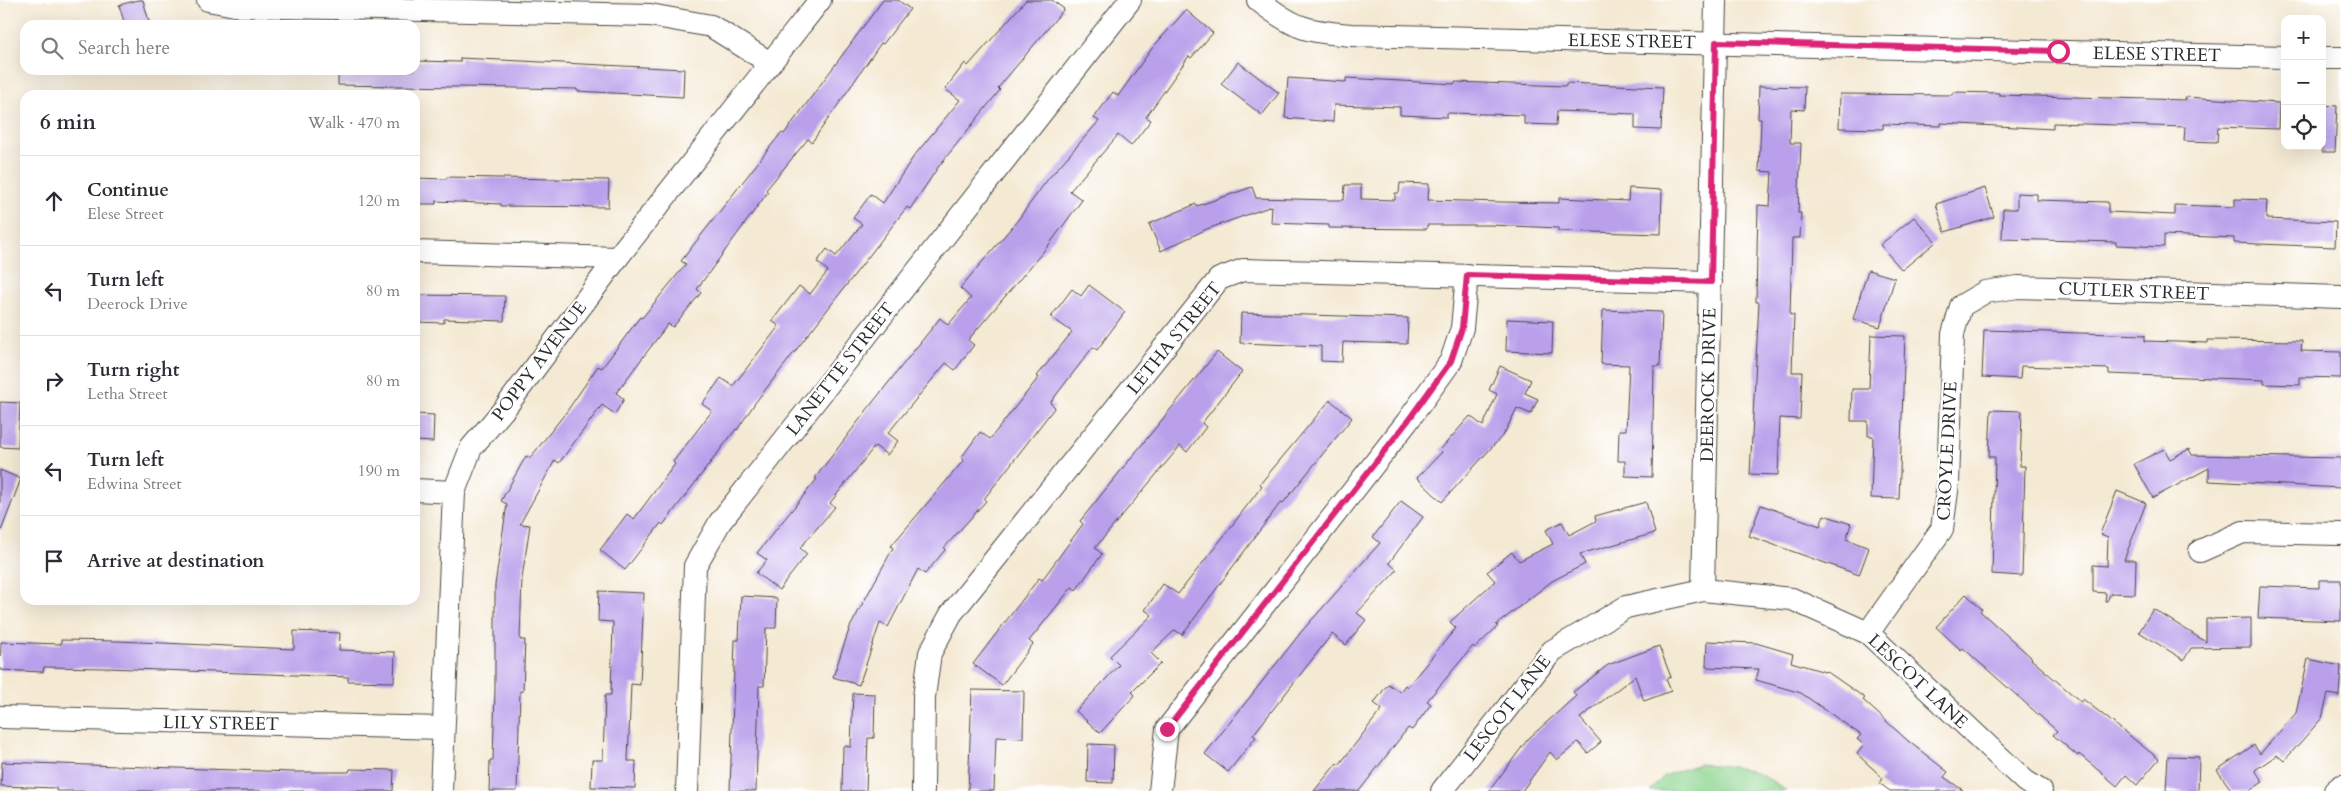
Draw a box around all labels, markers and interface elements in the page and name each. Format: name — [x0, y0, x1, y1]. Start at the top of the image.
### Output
map controls — [2281, 15, 2326, 150]
button: + — [2281, 15, 2326, 60]
search box — [20, 20, 420, 75]
street label: ELESE STREET — [1568, 28, 1696, 55]
icon: search — [38, 34, 66, 62]
text: Search here — [78, 35, 170, 61]
route start — [2047, 40, 2070, 63]
street label: ELESE STREET — [2093, 41, 2221, 68]
button: − — [2281, 60, 2326, 105]
button: locate — [2281, 105, 2326, 150]
text: 6 min — [40, 108, 96, 137]
text: Walk · 470 m — [308, 112, 400, 134]
text: Continue — [87, 177, 169, 203]
icon: ahead — [40, 187, 68, 215]
text: 120 m — [358, 190, 400, 212]
text: Elese Street — [87, 203, 164, 225]
text: Turn left — [87, 267, 164, 293]
street label: CUTLER STREET — [2058, 276, 2210, 307]
icon: left — [40, 277, 68, 305]
street label: LETHA STREET — [1121, 277, 1228, 400]
text: 80 m — [366, 280, 400, 302]
text: Deerock Drive — [87, 293, 188, 315]
street label: POPPY AVENUE — [486, 296, 593, 426]
street label: LANETTE STREET — [780, 298, 900, 441]
street label: DEEROCK DRIVE — [1695, 308, 1722, 462]
text: Turn right — [87, 357, 179, 383]
icon: right — [40, 367, 68, 395]
text: 80 m — [366, 370, 400, 392]
street label: CROYLE DRIVE — [1931, 381, 1964, 521]
text: Letha Street — [87, 383, 167, 405]
text: Turn left — [87, 447, 164, 473]
icon: left — [40, 457, 68, 485]
text: 190 m — [358, 460, 400, 482]
text: Edwina Street — [87, 473, 182, 495]
icon: arrive — [40, 547, 68, 575]
text: Arrive at destination — [87, 548, 264, 574]
street label: LESCOT LANE — [1862, 628, 1973, 734]
street label: LESCOT LANE — [1458, 650, 1557, 767]
street label: LILY STREET — [163, 710, 279, 737]
route end — [1156, 718, 1179, 741]

